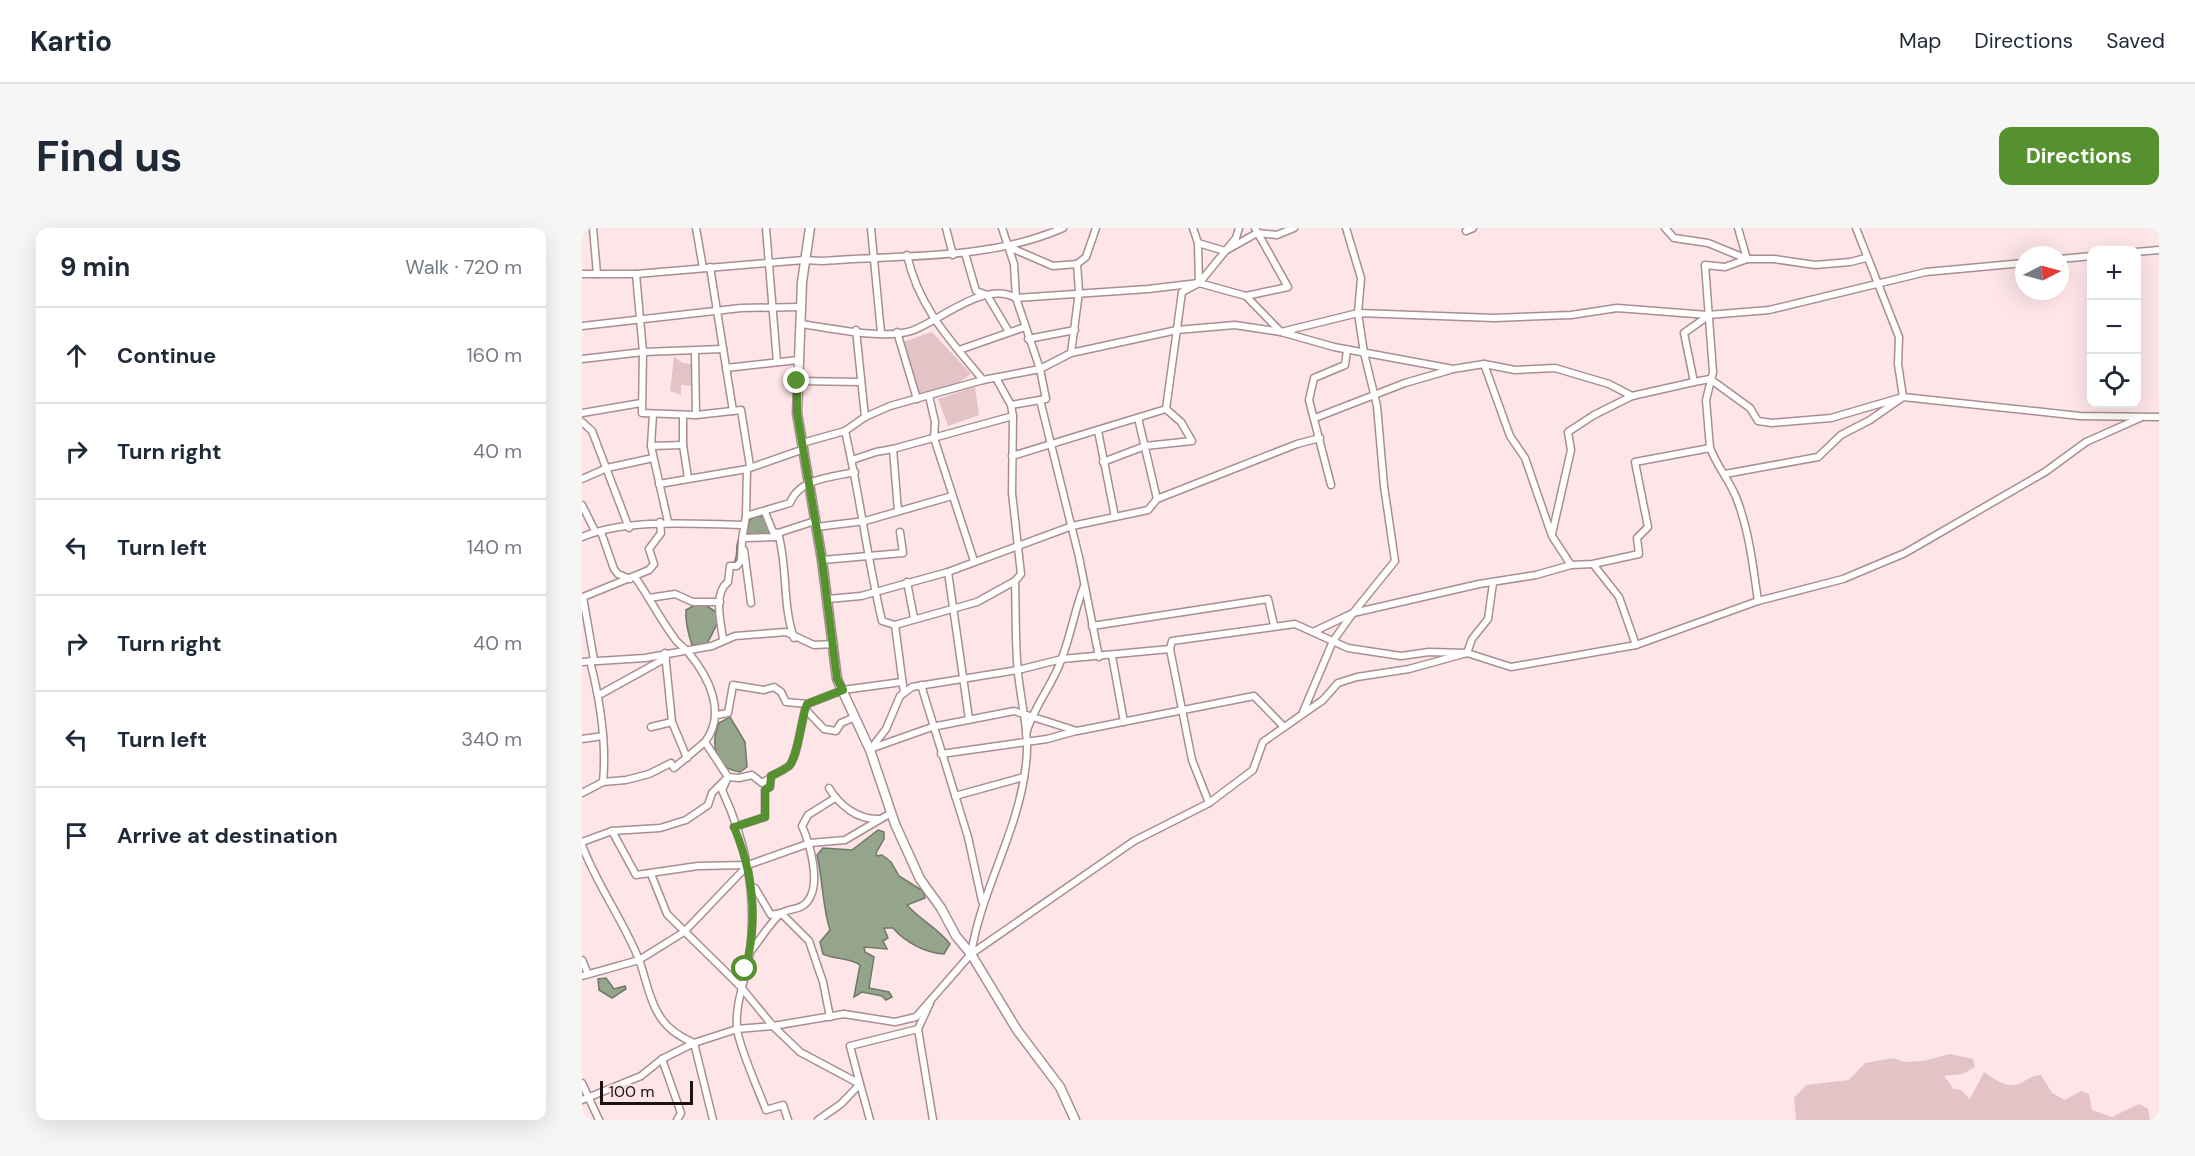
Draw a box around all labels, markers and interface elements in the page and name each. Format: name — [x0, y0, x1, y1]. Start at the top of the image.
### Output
text: Kartio — [30, 23, 112, 60]
text: Map — [1899, 27, 1941, 55]
text: Directions — [1974, 27, 2073, 55]
text: Saved — [2106, 27, 2165, 55]
button: Directions — [1999, 127, 2159, 185]
text: Find us — [36, 129, 182, 184]
north arrow — [2015, 246, 2069, 300]
map controls — [2087, 246, 2141, 408]
button: + — [2087, 246, 2141, 300]
text: 9 min — [60, 250, 130, 284]
text: Walk · 720 m — [405, 254, 522, 280]
button: − — [2087, 300, 2141, 354]
icon: ahead — [60, 339, 93, 372]
text: Continue — [117, 341, 216, 370]
text: 160 m — [466, 342, 522, 368]
button: locate — [2087, 354, 2141, 408]
route end — [783, 367, 809, 393]
icon: right — [60, 435, 93, 468]
text: Turn right — [117, 437, 222, 466]
text: 40 m — [473, 438, 522, 464]
icon: left — [60, 531, 93, 564]
text: Turn left — [117, 533, 207, 562]
text: 140 m — [467, 534, 522, 560]
icon: right — [60, 627, 93, 660]
text: Turn right — [117, 629, 222, 658]
text: 40 m — [473, 630, 522, 656]
icon: left — [60, 723, 93, 756]
text: Turn left — [117, 725, 207, 754]
text: 340 m — [461, 726, 522, 752]
icon: arrive — [60, 819, 93, 852]
text: Arrive at destination — [117, 821, 338, 850]
route start — [731, 955, 757, 981]
scale bar — [600, 1078, 693, 1106]
text: 100 m — [609, 1081, 654, 1102]

